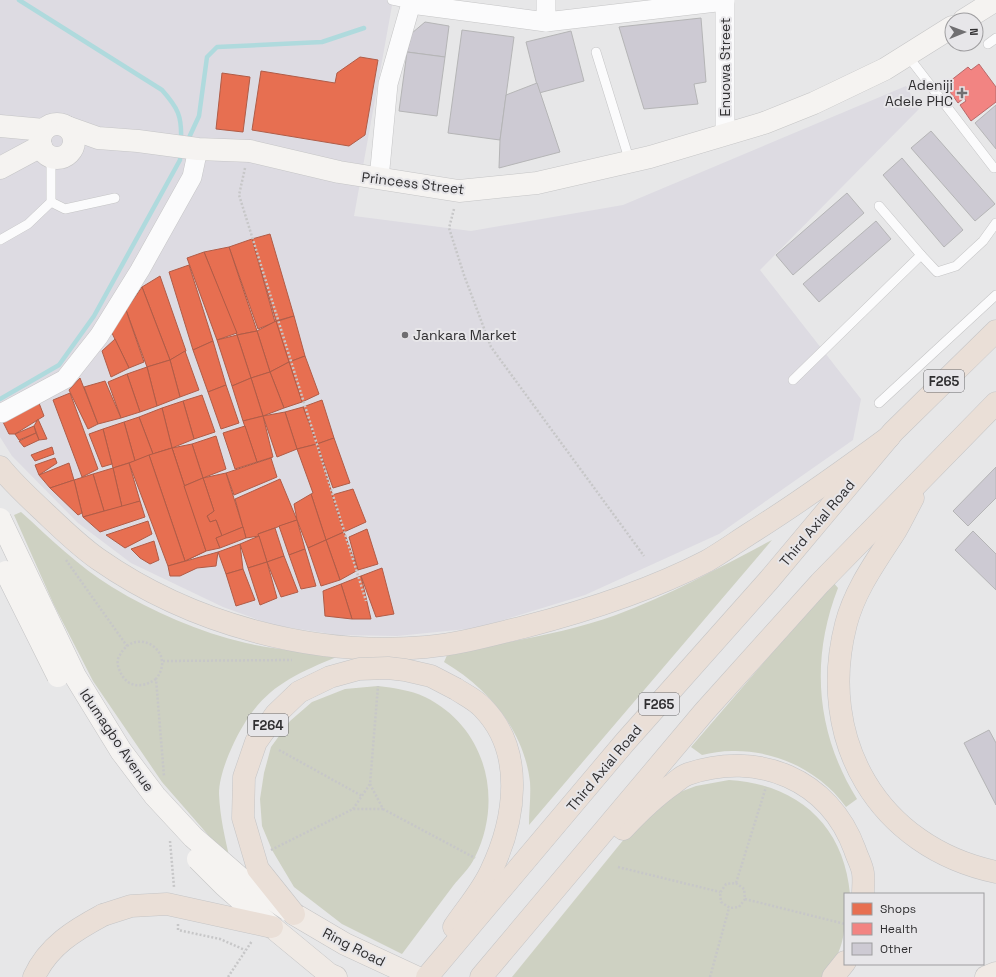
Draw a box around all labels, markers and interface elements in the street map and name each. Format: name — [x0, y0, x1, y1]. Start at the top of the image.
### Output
north arrow — [944, 12, 984, 52]
street label: Enuowa Street — [716, 18, 734, 116]
text: N — [967, 28, 981, 36]
place label: Adeniji Adele PHC — [885, 76, 953, 110]
marker: Adeniji Adele PHC — [956, 87, 968, 99]
street label: Princess Street — [361, 168, 465, 198]
place label: Jankara Market — [413, 326, 517, 344]
marker: Jankara Market — [400, 330, 410, 340]
road number: F265 — [924, 370, 964, 392]
street label: Third Axial Road — [775, 476, 859, 570]
street label: Idumagbo Avenue — [76, 685, 158, 795]
road number: F265 — [639, 693, 679, 715]
road number: F264 — [248, 714, 288, 736]
street label: Third Axial Road — [562, 721, 646, 815]
legend — [844, 893, 984, 965]
text: Shops — [880, 901, 916, 917]
text: Health — [880, 921, 918, 937]
street label: Ring Road — [320, 924, 388, 970]
text: Other — [880, 941, 913, 957]

